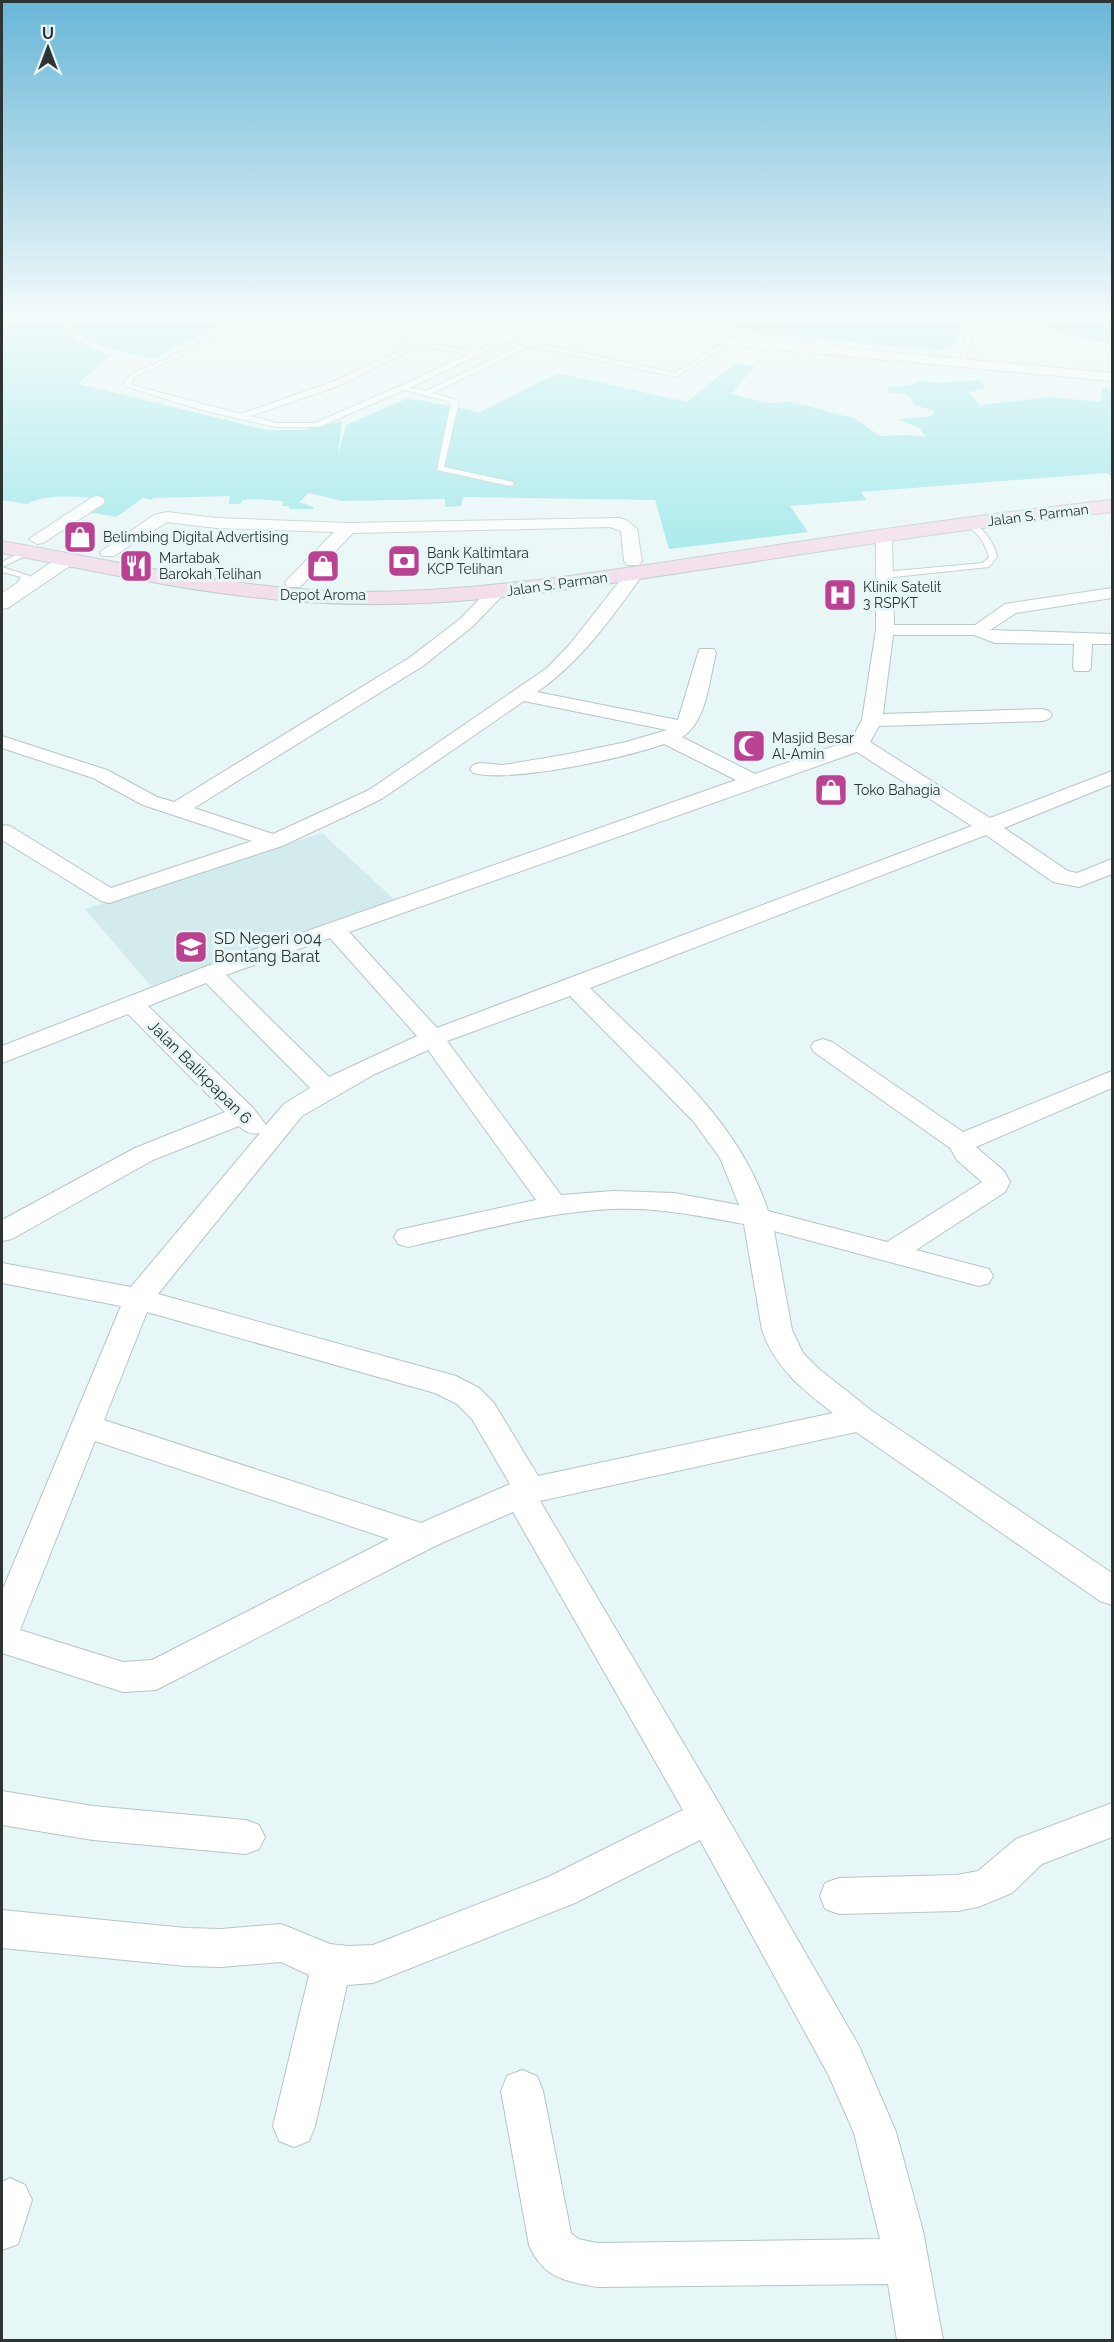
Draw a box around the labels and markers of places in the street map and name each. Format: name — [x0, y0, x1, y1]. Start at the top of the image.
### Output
shop icon: Belimbing Digital Advertising — [62, 519, 98, 555]
place label: Belimbing Digital Advertising — [103, 529, 289, 545]
bank icon: Bank Kaltimtara KCP Telihan — [386, 543, 422, 579]
place label: Bank Kaltimtara KCP Telihan — [427, 545, 529, 577]
restaurant icon: Martabak Barokah Telihan — [118, 548, 154, 584]
shop icon: Depot Aroma — [305, 548, 341, 584]
place label: Martabak Barokah Telihan — [159, 550, 261, 582]
hospital icon: Klinik Satelit 3 RSPKT — [822, 577, 858, 613]
place label: Klinik Satelit 3 RSPKT — [863, 579, 942, 611]
place label: Depot Aroma — [280, 587, 366, 603]
mosque icon: Masjid Besar Al-Amin — [731, 728, 767, 764]
place label: Masjid Besar Al-Amin — [772, 730, 854, 762]
shop icon: Toko Bahagia — [813, 772, 849, 808]
place label: Toko Bahagia — [854, 782, 940, 798]
school or university icon: SD Negeri 004 Bontang Barat — [173, 929, 209, 965]
place label: SD Negeri 004 Bontang Barat — [214, 929, 322, 966]

